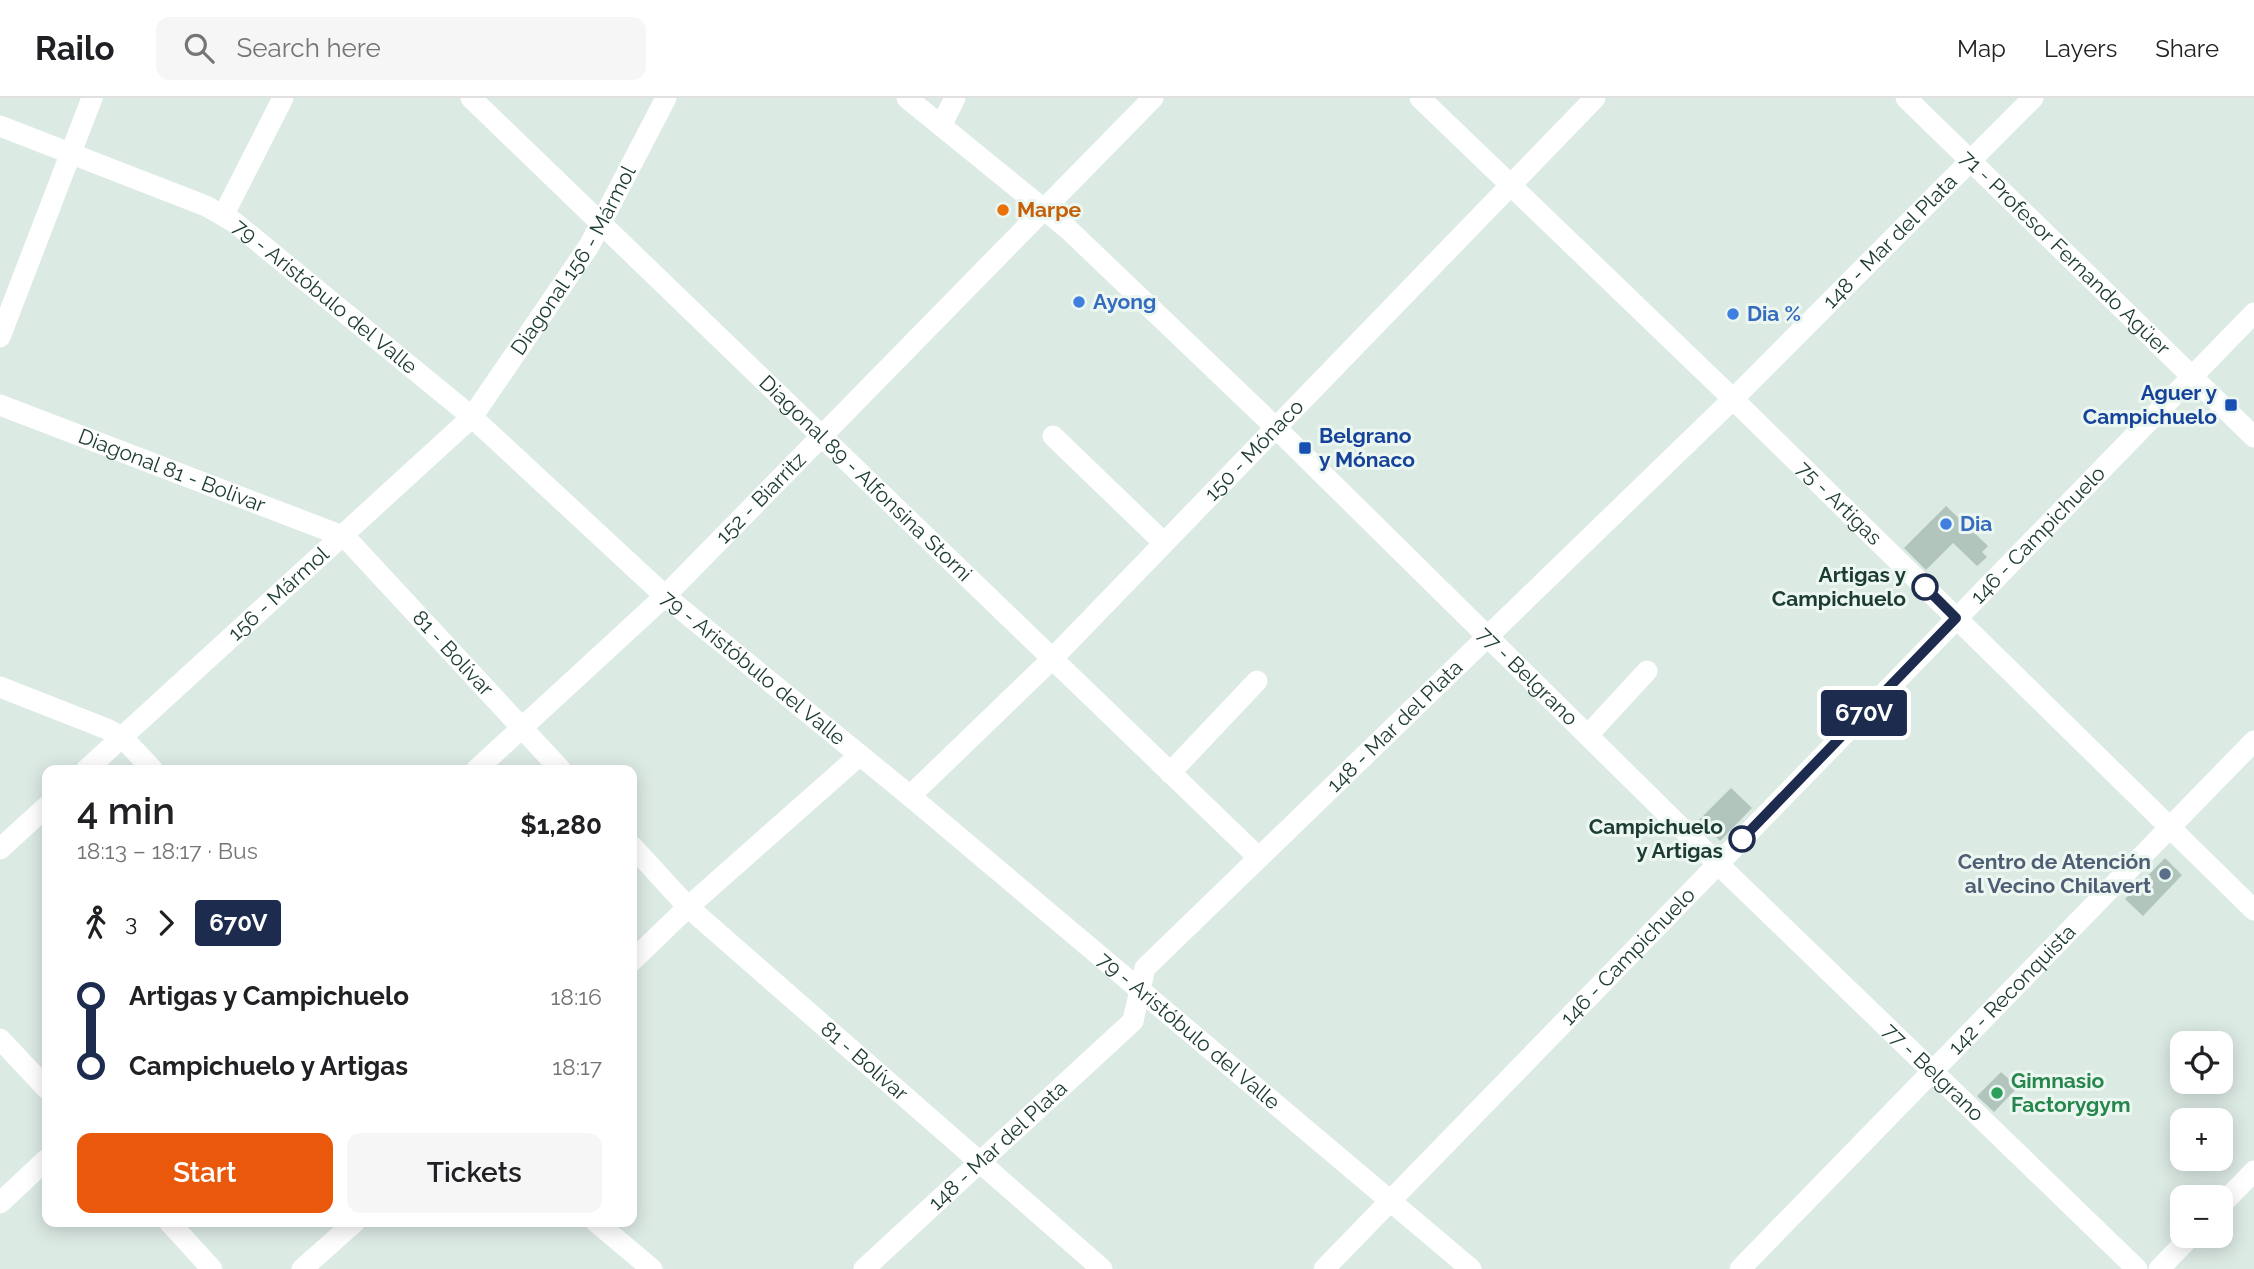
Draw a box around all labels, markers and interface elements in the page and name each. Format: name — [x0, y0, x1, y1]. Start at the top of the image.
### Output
search box — [156, 17, 646, 80]
text: Railo — [35, 29, 114, 68]
icon: search — [180, 29, 218, 67]
text: Search here — [236, 33, 381, 63]
text: Map — [1957, 34, 2006, 63]
text: Layers — [2044, 34, 2117, 63]
text: Share — [2155, 34, 2219, 63]
street label: 71 - Profesor Fernando Agüer — [1955, 145, 2176, 361]
street label: Diagonal 156 - Mármol — [505, 161, 641, 359]
street label: 148 - Mar del Plata — [1818, 169, 1962, 313]
place label: Marpe — [1017, 197, 1082, 222]
marker: Marpe — [995, 202, 1011, 218]
street label: 79 - Aristóbulo del Valle — [228, 213, 423, 379]
place label: Ayong — [1093, 289, 1156, 314]
marker: Ayong — [1071, 294, 1087, 310]
place label: Dia % — [1747, 301, 1801, 326]
marker: Dia % — [1725, 306, 1741, 322]
street label: Diagonal 89 - Alfonsina Storni — [754, 370, 977, 586]
place label: Aguer y Campichuelo — [2083, 380, 2217, 429]
street label: 150 - Mónaco — [1199, 394, 1308, 506]
marker: Aguer y Campichuelo — [2223, 397, 2239, 413]
street label: Diagonal 81 - Bolivar — [75, 423, 270, 518]
place label: Belgrano y Mónaco — [1319, 423, 1415, 472]
marker: Belgrano y Mónaco — [1297, 440, 1313, 456]
street label: 152 - Biarritz — [710, 447, 811, 549]
street label: 75 - Artigas — [1792, 456, 1887, 550]
street label: 146 - Campichuelo — [1965, 461, 2110, 609]
place label: Dia — [1960, 511, 1992, 536]
marker: Dia — [1938, 516, 1954, 532]
street label: 156 - Mármol — [223, 541, 334, 646]
place label: Artigas y Campichuelo — [1772, 562, 1906, 611]
marker: Artigas y Campichuelo — [1912, 574, 1938, 600]
street label: 79 - Aristóbulo del Valle — [656, 585, 851, 750]
street label: 81 - Bolívar — [407, 605, 499, 701]
street label: 77 - Belgrano — [1473, 621, 1583, 731]
street label: 148 - Mar del Plata — [1322, 655, 1468, 797]
line badge: 670V — [1815, 690, 1913, 736]
text: 670V — [1835, 698, 1893, 727]
text: 4 min — [77, 788, 175, 833]
text: $1,280 — [520, 810, 602, 840]
place label: Campichuelo y Artigas — [1589, 814, 1723, 863]
marker: Campichuelo y Artigas — [1729, 826, 1755, 852]
text: 18:13 – 18:17 · Bus — [77, 837, 258, 864]
place label: Centro de Atención al Vecino Chilavert — [1958, 849, 2151, 898]
marker: Centro de Atención al Vecino Chilavert — [2157, 866, 2173, 882]
street label: 146 - Campichuelo — [1555, 882, 1700, 1030]
icon: walk — [77, 904, 115, 942]
icon: forward — [147, 904, 185, 942]
text: 670V — [209, 908, 267, 937]
text: 3 — [125, 909, 137, 936]
street label: 142 - Reconquista — [1943, 919, 2080, 1059]
street label: 79 - Aristóbulo del Valle — [1093, 947, 1285, 1115]
text: Artigas y Campichuelo — [129, 981, 409, 1011]
text: 18:16 — [550, 983, 602, 1010]
street label: 81 - Bolívar — [816, 1016, 914, 1106]
street label: 77 - Belgrano — [1878, 1018, 1990, 1126]
map controls — [2170, 1031, 2233, 1248]
button: locate — [2170, 1031, 2233, 1094]
text: Campichuelo y Artigas — [129, 1051, 408, 1081]
text: 18:17 — [552, 1053, 602, 1080]
place label: Gimnasio Factorygym — [2011, 1068, 2130, 1117]
street label: 148 - Mar del Plata — [923, 1075, 1072, 1215]
marker: Gimnasio Factorygym — [1989, 1085, 2005, 1101]
button: + — [2170, 1108, 2233, 1171]
button: Start — [77, 1133, 333, 1213]
button: Tickets — [347, 1133, 602, 1213]
button: − — [2170, 1185, 2233, 1248]

